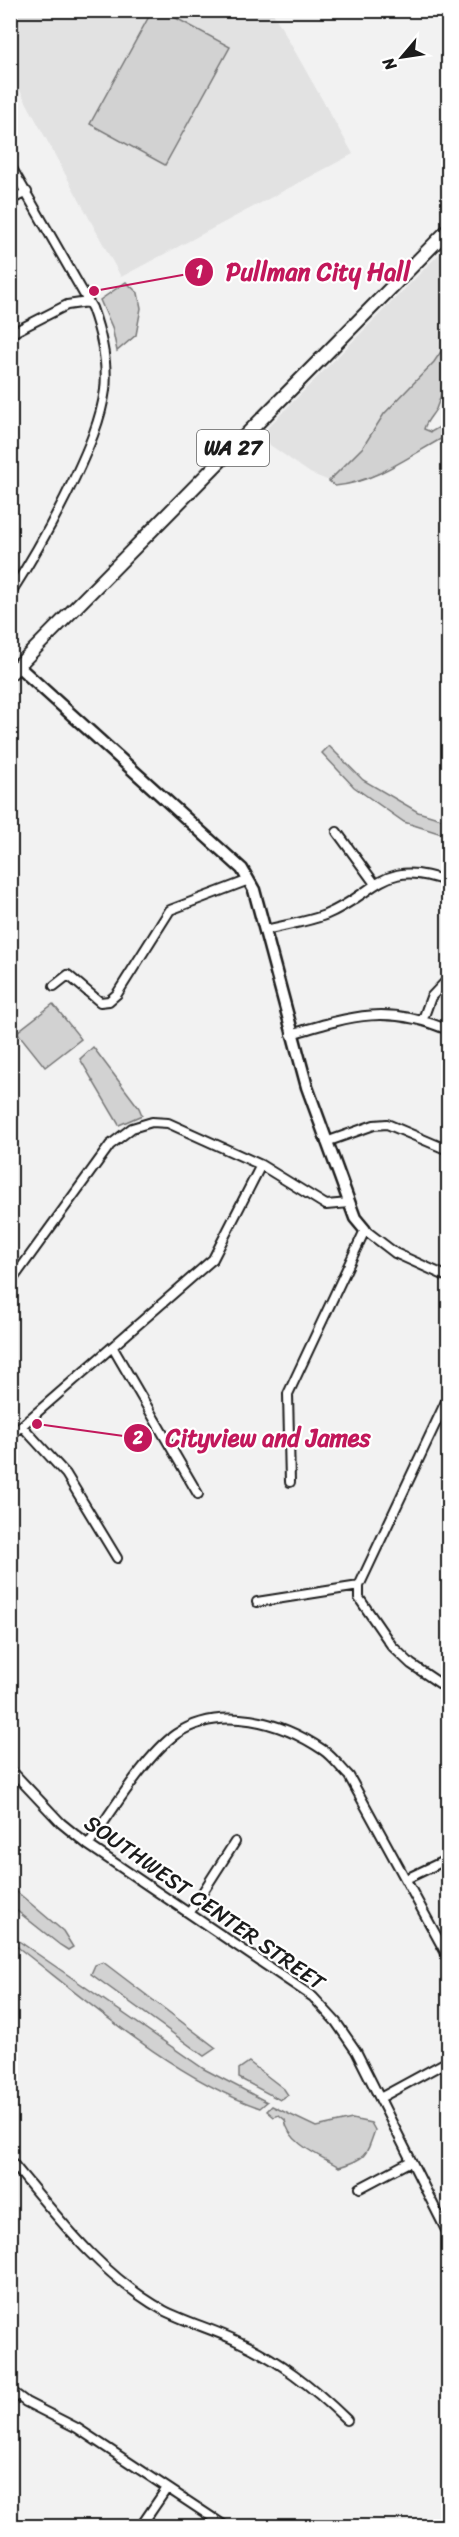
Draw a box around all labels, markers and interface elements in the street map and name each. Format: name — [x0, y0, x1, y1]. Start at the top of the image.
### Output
north arrow — [372, 27, 432, 87]
text: N — [374, 51, 405, 77]
callout: Pullman City Hall — [184, 251, 422, 293]
text: Pullman City Hall — [226, 251, 411, 293]
text: 1 — [195, 256, 203, 288]
road number: WA 27 — [197, 430, 269, 466]
callout: Cityview and James — [123, 1417, 382, 1459]
text: Cityview and James — [165, 1417, 371, 1459]
text: 2 — [132, 1422, 144, 1454]
street label: SOUTHWEST CENTER STREET — [76, 1804, 335, 2001]

